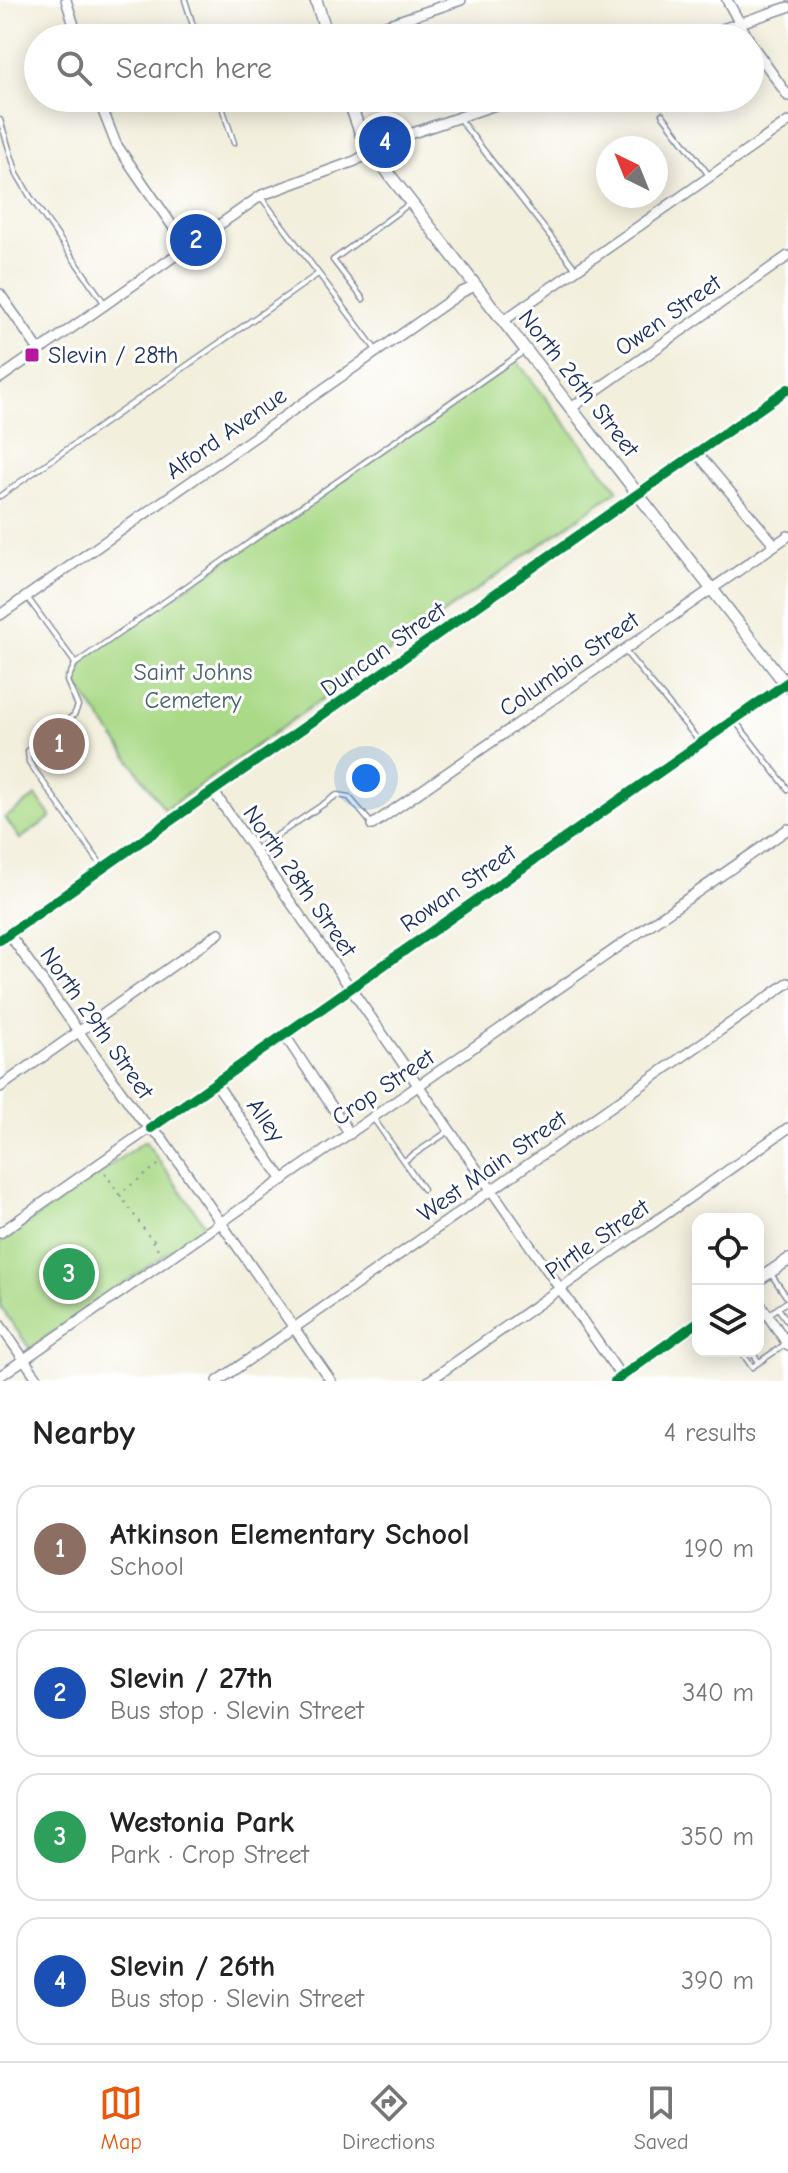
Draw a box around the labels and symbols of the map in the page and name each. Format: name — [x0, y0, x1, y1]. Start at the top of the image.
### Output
pin: 4 — [359, 112, 411, 172]
north arrow — [596, 136, 668, 208]
pin: 2 — [170, 210, 222, 270]
street label: Owen Street — [610, 268, 727, 362]
street label: North 26th Street — [513, 304, 646, 463]
place label: Slevin / 28th — [48, 341, 178, 369]
marker: Slevin / 28th — [23, 346, 41, 364]
street label: Alford Avenue — [160, 381, 292, 485]
street label: Duncan Street — [315, 595, 452, 702]
street label: Columbia Street — [494, 605, 645, 722]
park label: Saint Johns Cemetery — [133, 658, 253, 714]
pin: 1 — [33, 714, 85, 774]
your location — [346, 758, 386, 798]
street label: North 28th Street — [237, 800, 363, 963]
street label: Rowan Street — [395, 837, 522, 938]
street label: North 29th Street — [34, 942, 160, 1105]
street label: Crop Street — [326, 1042, 440, 1131]
street label: Alley — [241, 1093, 291, 1148]
street label: West Main Street — [412, 1104, 573, 1228]
street label: Pirtle Street — [540, 1192, 655, 1285]
pin: 3 — [43, 1244, 95, 1304]

